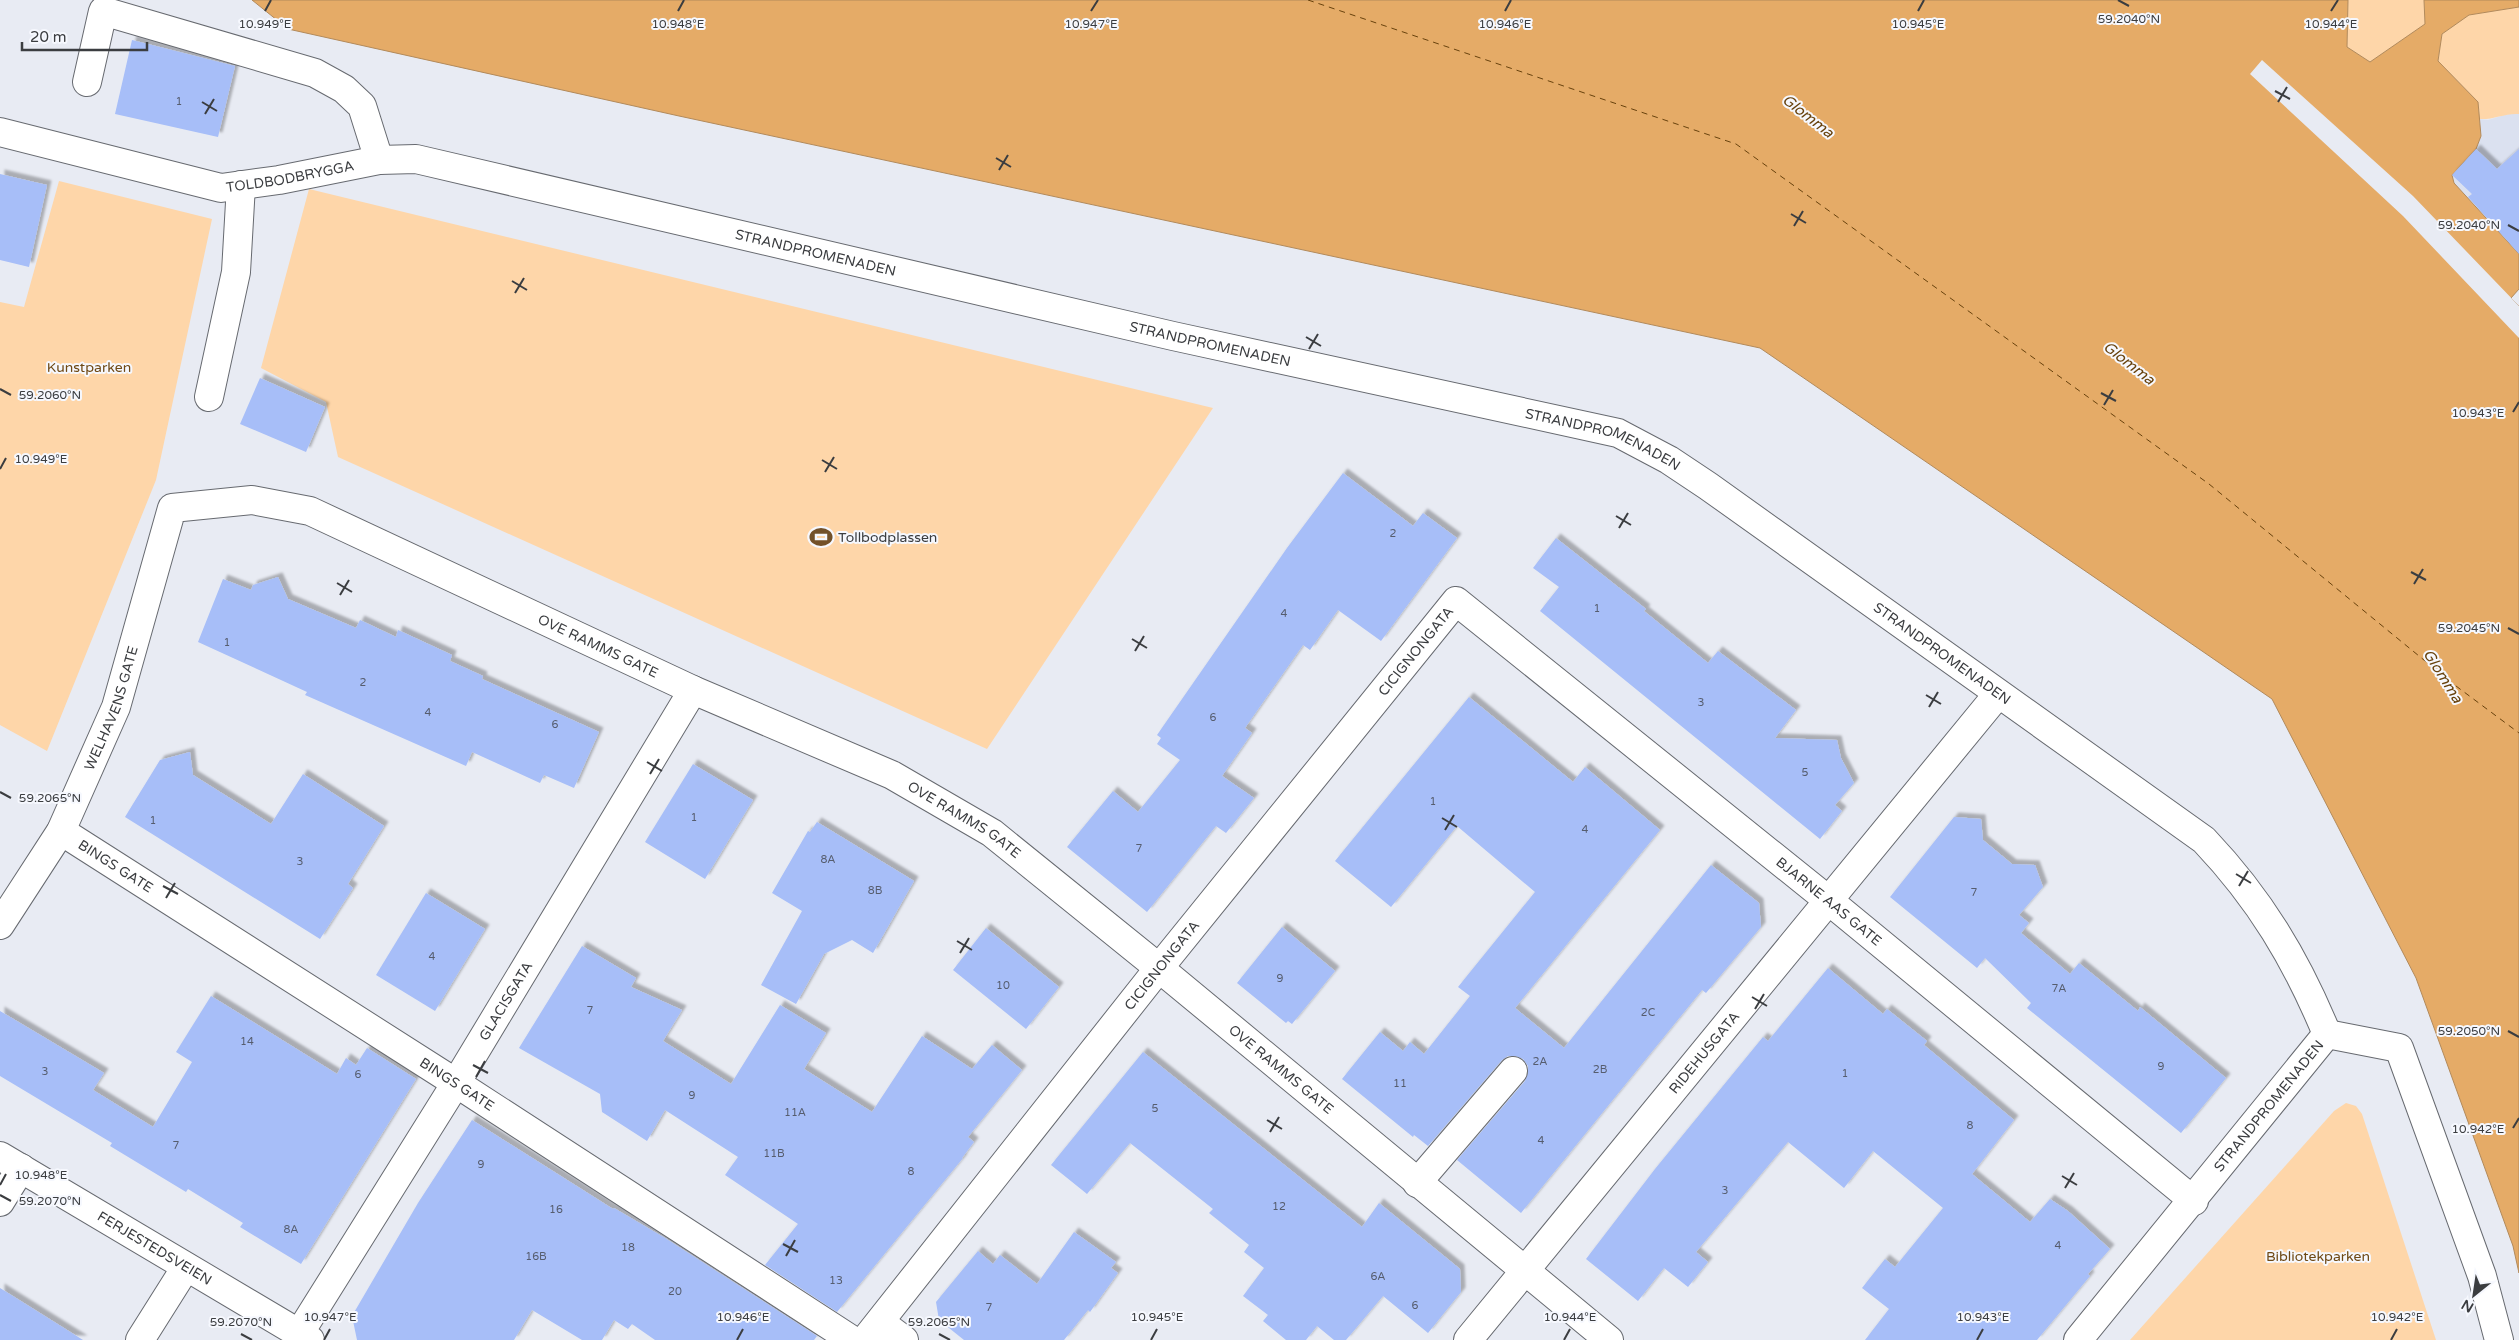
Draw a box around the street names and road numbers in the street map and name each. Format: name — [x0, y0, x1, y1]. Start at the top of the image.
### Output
street label: TOLDBODBRYGGA — [225, 157, 356, 196]
street label: STRANDPROMENADEN — [734, 226, 898, 280]
street label: STRANDPROMENADEN — [1128, 318, 1292, 370]
street label: STRANDPROMENADEN — [1524, 405, 1684, 474]
street label: STRANDPROMENADEN — [1870, 599, 2014, 708]
street label: CICIGNONGATA — [1375, 603, 1457, 699]
street label: OVE RAMMS GATE — [535, 611, 661, 682]
street label: WELHAVENS GATE — [81, 644, 142, 773]
street label: OVE RAMMS GATE — [904, 778, 1024, 862]
street label: BINGS GATE — [75, 836, 156, 897]
street label: BJARNE AAS GATE — [1772, 854, 1885, 950]
street label: CICIGNONGATA — [1121, 917, 1203, 1014]
street label: GLACISGATA — [476, 958, 536, 1044]
street label: RIDEHUSGATA — [1666, 1008, 1743, 1097]
street label: OVE RAMMS GATE — [1225, 1021, 1337, 1118]
street label: STRANDPROMENADEN — [2211, 1037, 2327, 1175]
street label: BINGS GATE — [416, 1054, 497, 1115]
street label: FERJESTEDSVEIEN — [94, 1208, 215, 1289]

